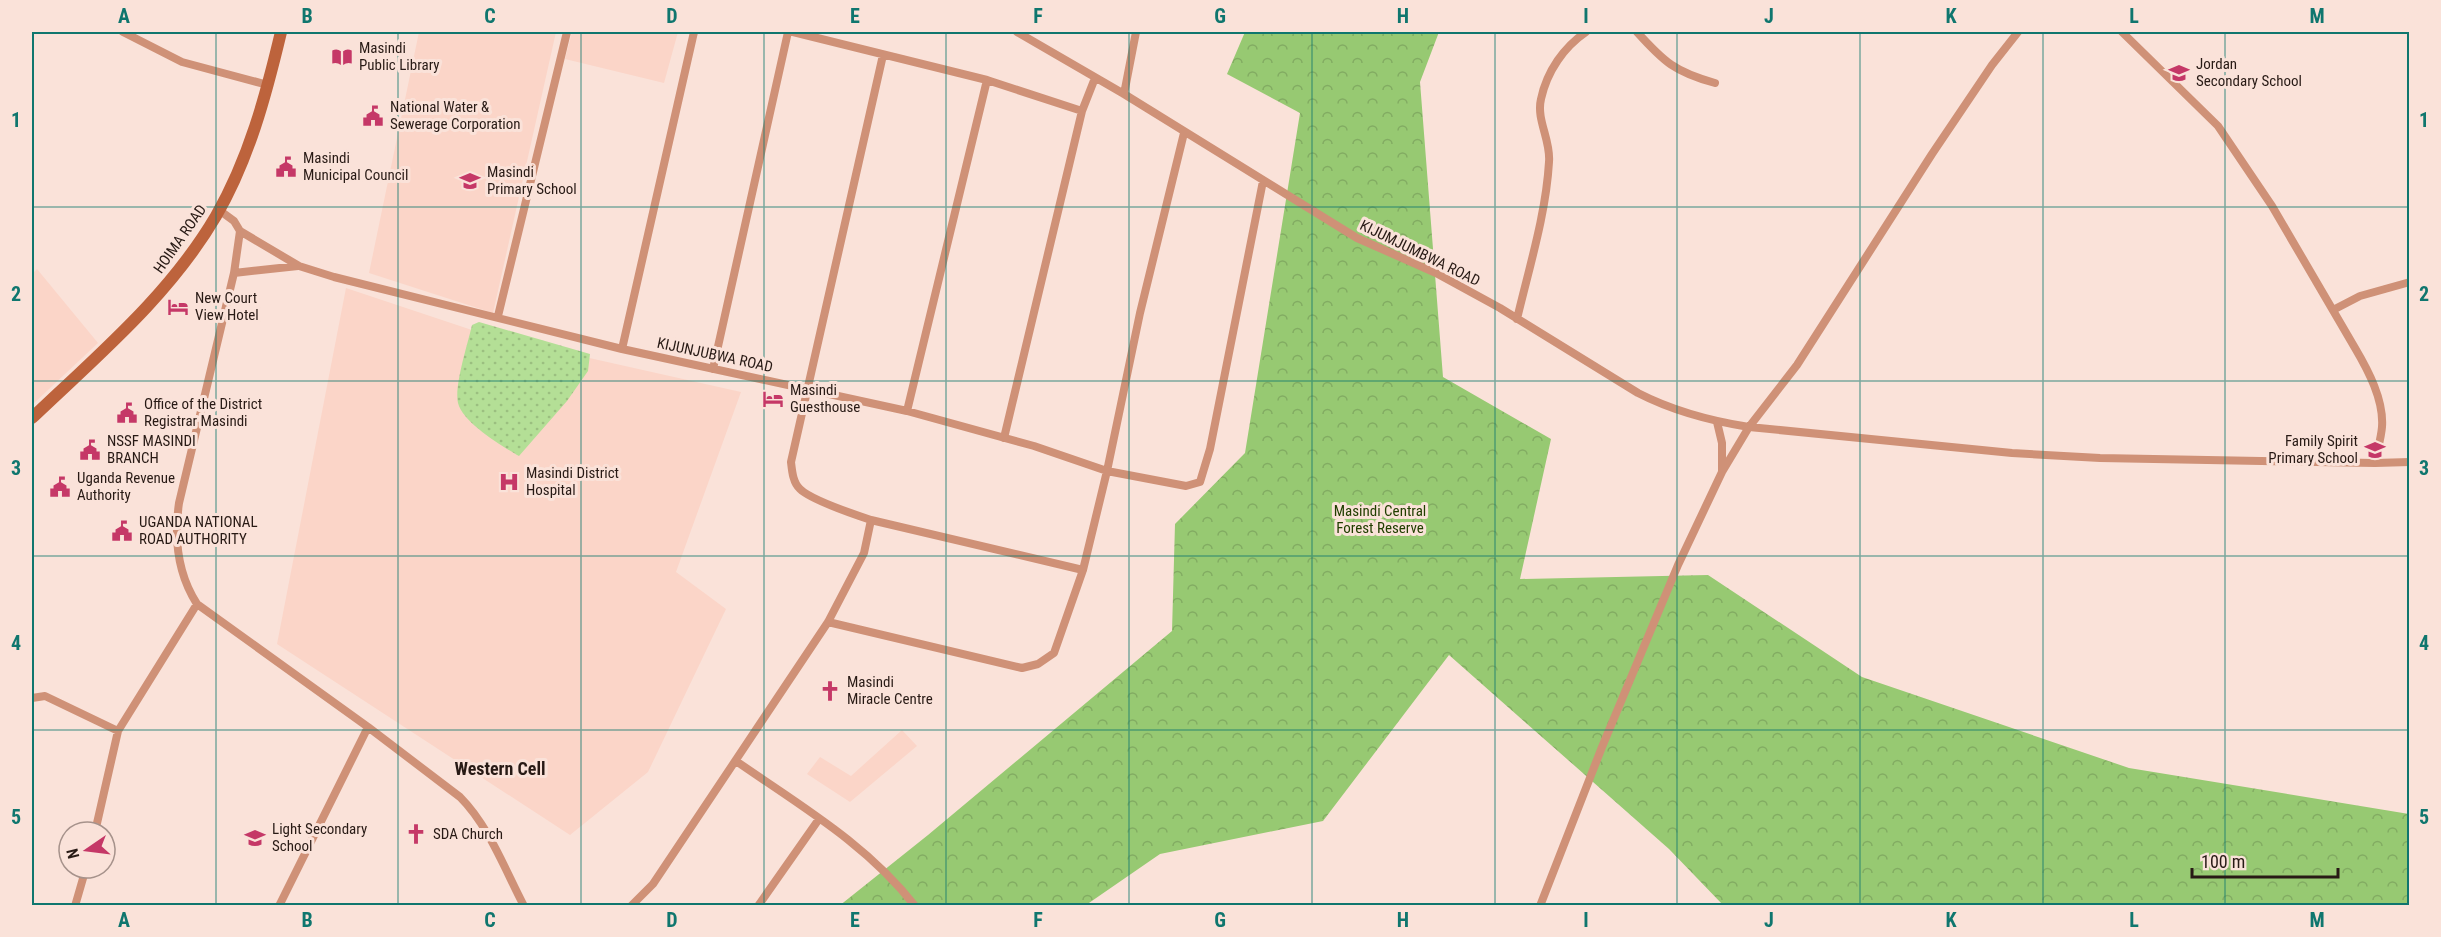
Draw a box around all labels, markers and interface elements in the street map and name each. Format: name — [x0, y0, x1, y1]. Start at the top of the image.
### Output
text: A — [118, 4, 130, 28]
text: B — [301, 4, 313, 28]
text: C — [484, 4, 496, 28]
text: D — [666, 4, 678, 28]
text: E — [850, 4, 860, 28]
text: F — [1033, 4, 1043, 28]
text: G — [1214, 4, 1226, 28]
text: H — [1397, 4, 1409, 28]
text: I — [1583, 4, 1589, 28]
text: J — [1764, 4, 1774, 28]
text: K — [1945, 4, 1957, 28]
text: L — [2129, 4, 2139, 28]
text: M — [2309, 4, 2325, 28]
place label: Masindi Public Library — [359, 39, 440, 74]
library icon: Masindi Public Library — [330, 45, 354, 69]
place label: Jordan Secondary School — [2196, 55, 2302, 90]
school or university icon: Jordan Secondary School — [2167, 61, 2191, 85]
place label: National Water & Sewerage Corporation — [390, 98, 521, 133]
public building icon: National Water & Sewerage Corporation — [361, 104, 385, 128]
text: 1 — [11, 108, 21, 132]
text: 1 — [2419, 108, 2429, 132]
place label: Masindi Municipal Council — [303, 149, 409, 184]
public building icon: Masindi Municipal Council — [274, 155, 298, 179]
place label: Masindi Primary School — [487, 163, 577, 198]
school or university icon: Masindi Primary School — [458, 169, 482, 193]
street label: HOIMA ROAD — [150, 201, 210, 277]
street label: KIJUMJUMBWA ROAD — [1357, 216, 1483, 290]
text: 2 — [11, 282, 21, 306]
text: 2 — [2419, 282, 2429, 306]
place label: New Court View Hotel — [195, 289, 259, 324]
hotel icon: New Court View Hotel — [166, 295, 190, 319]
street label: KIJUNJUBWA ROAD — [655, 334, 775, 376]
place label: Masindi Guesthouse — [790, 381, 860, 416]
hotel icon: Masindi Guesthouse — [761, 387, 785, 411]
place label: Office of the District Registrar Masindi — [144, 395, 262, 430]
public building icon: Office of the District Registrar Masindi — [115, 401, 139, 425]
place label: NSSF MASINDI BRANCH — [107, 432, 196, 467]
place label: Family Spirit Primary School — [2268, 432, 2358, 467]
public building icon: NSSF MASINDI BRANCH — [78, 438, 102, 462]
school or university icon: Family Spirit Primary School — [2363, 438, 2387, 462]
text: 3 — [11, 456, 21, 480]
text: 3 — [2419, 456, 2429, 480]
place label: Masindi District Hospital — [526, 464, 619, 499]
place label: Uganda Revenue Authority — [77, 469, 175, 504]
hospital icon: Masindi District Hospital — [497, 470, 521, 494]
public building icon: Uganda Revenue Authority — [48, 475, 72, 499]
park label: Masindi Central Forest Reserve — [1334, 502, 1426, 537]
place label: UGANDA NATIONAL ROAD AUTHORITY — [139, 513, 258, 548]
public building icon: UGANDA NATIONAL ROAD AUTHORITY — [110, 519, 134, 543]
text: 4 — [11, 631, 21, 655]
text: 4 — [2419, 631, 2429, 655]
place label: Masindi Miracle Centre — [847, 673, 933, 708]
church icon: Masindi Miracle Centre — [818, 679, 842, 703]
district label: Western Cell — [454, 758, 546, 779]
text: 5 — [11, 805, 21, 829]
text: 5 — [2419, 805, 2429, 829]
north arrow — [57, 820, 117, 880]
place label: Light Secondary School — [272, 820, 367, 855]
church icon: SDA Church — [404, 822, 428, 846]
place label: SDA Church — [433, 825, 503, 843]
school or university icon: Light Secondary School — [243, 826, 267, 850]
scale bar — [2192, 841, 2338, 879]
text: N — [63, 846, 83, 861]
text: 100 m — [2201, 851, 2245, 872]
text: A — [118, 908, 130, 932]
text: B — [301, 908, 313, 932]
text: C — [484, 908, 496, 932]
text: D — [666, 908, 678, 932]
text: E — [850, 908, 860, 932]
text: F — [1033, 908, 1043, 932]
text: G — [1214, 908, 1226, 932]
text: H — [1397, 908, 1409, 932]
text: I — [1583, 908, 1589, 932]
text: J — [1764, 908, 1774, 932]
text: K — [1945, 908, 1957, 932]
text: L — [2129, 908, 2139, 932]
text: M — [2309, 908, 2325, 932]

